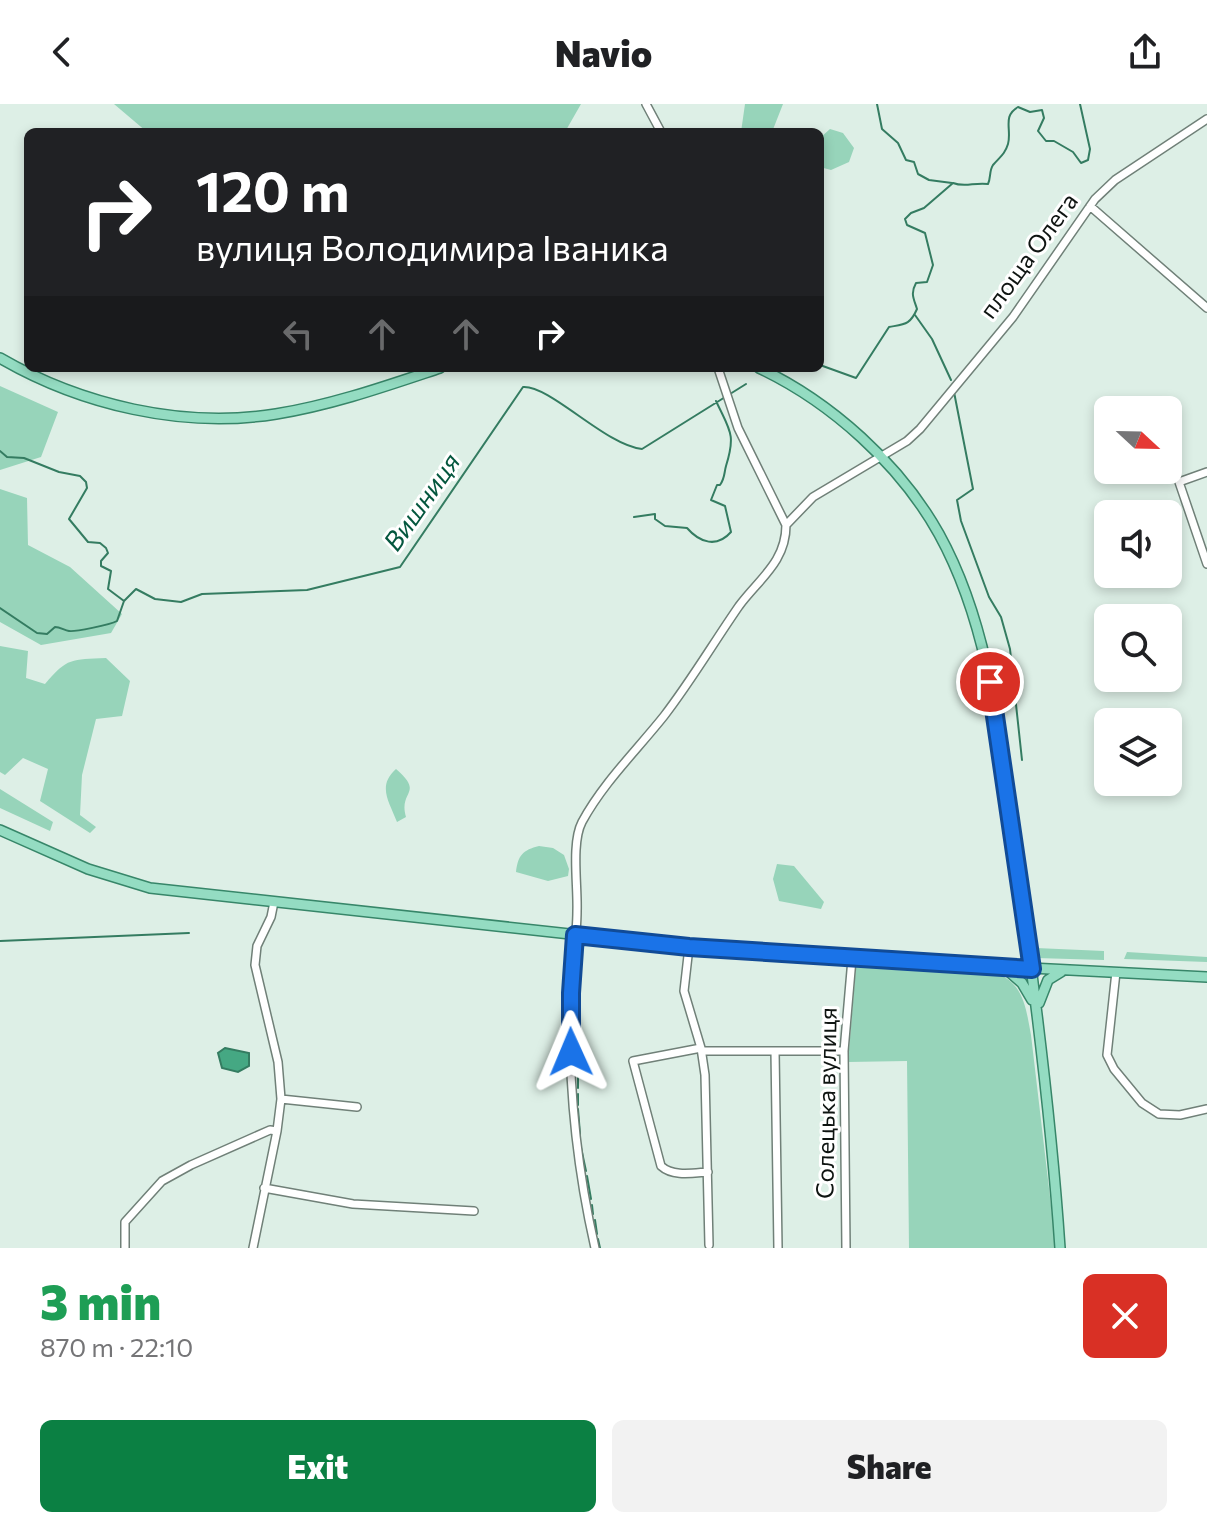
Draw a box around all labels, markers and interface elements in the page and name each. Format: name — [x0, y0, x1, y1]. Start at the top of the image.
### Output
icon: back — [40, 30, 84, 74]
text: Navio — [555, 30, 652, 74]
icon: share — [1123, 30, 1167, 74]
text: 120 m — [196, 155, 350, 224]
icon: right — [64, 160, 168, 264]
street label: площа Олега — [973, 187, 1083, 324]
text: вулиця Володимира Іваника — [196, 224, 669, 268]
icon: left — [276, 312, 320, 356]
icon: ahead — [360, 312, 404, 356]
icon: ahead — [444, 312, 488, 356]
icon: right — [528, 312, 572, 356]
north arrow — [1094, 396, 1182, 484]
map controls — [1094, 396, 1182, 796]
water label: Вишниця — [376, 446, 466, 556]
button: sound — [1094, 500, 1182, 588]
button: search — [1094, 604, 1182, 692]
pin — [956, 648, 1024, 716]
icon: arrive — [968, 660, 1012, 704]
button: layers — [1094, 708, 1182, 796]
street label: Солецька вулиця — [809, 1007, 842, 1199]
position arrow — [529, 1010, 613, 1094]
text: 3 min — [40, 1271, 161, 1330]
button: close — [1083, 1274, 1167, 1358]
text: 870 m · 22:10 — [40, 1331, 193, 1362]
button: Exit — [40, 1420, 596, 1512]
button: Share — [612, 1420, 1167, 1512]

